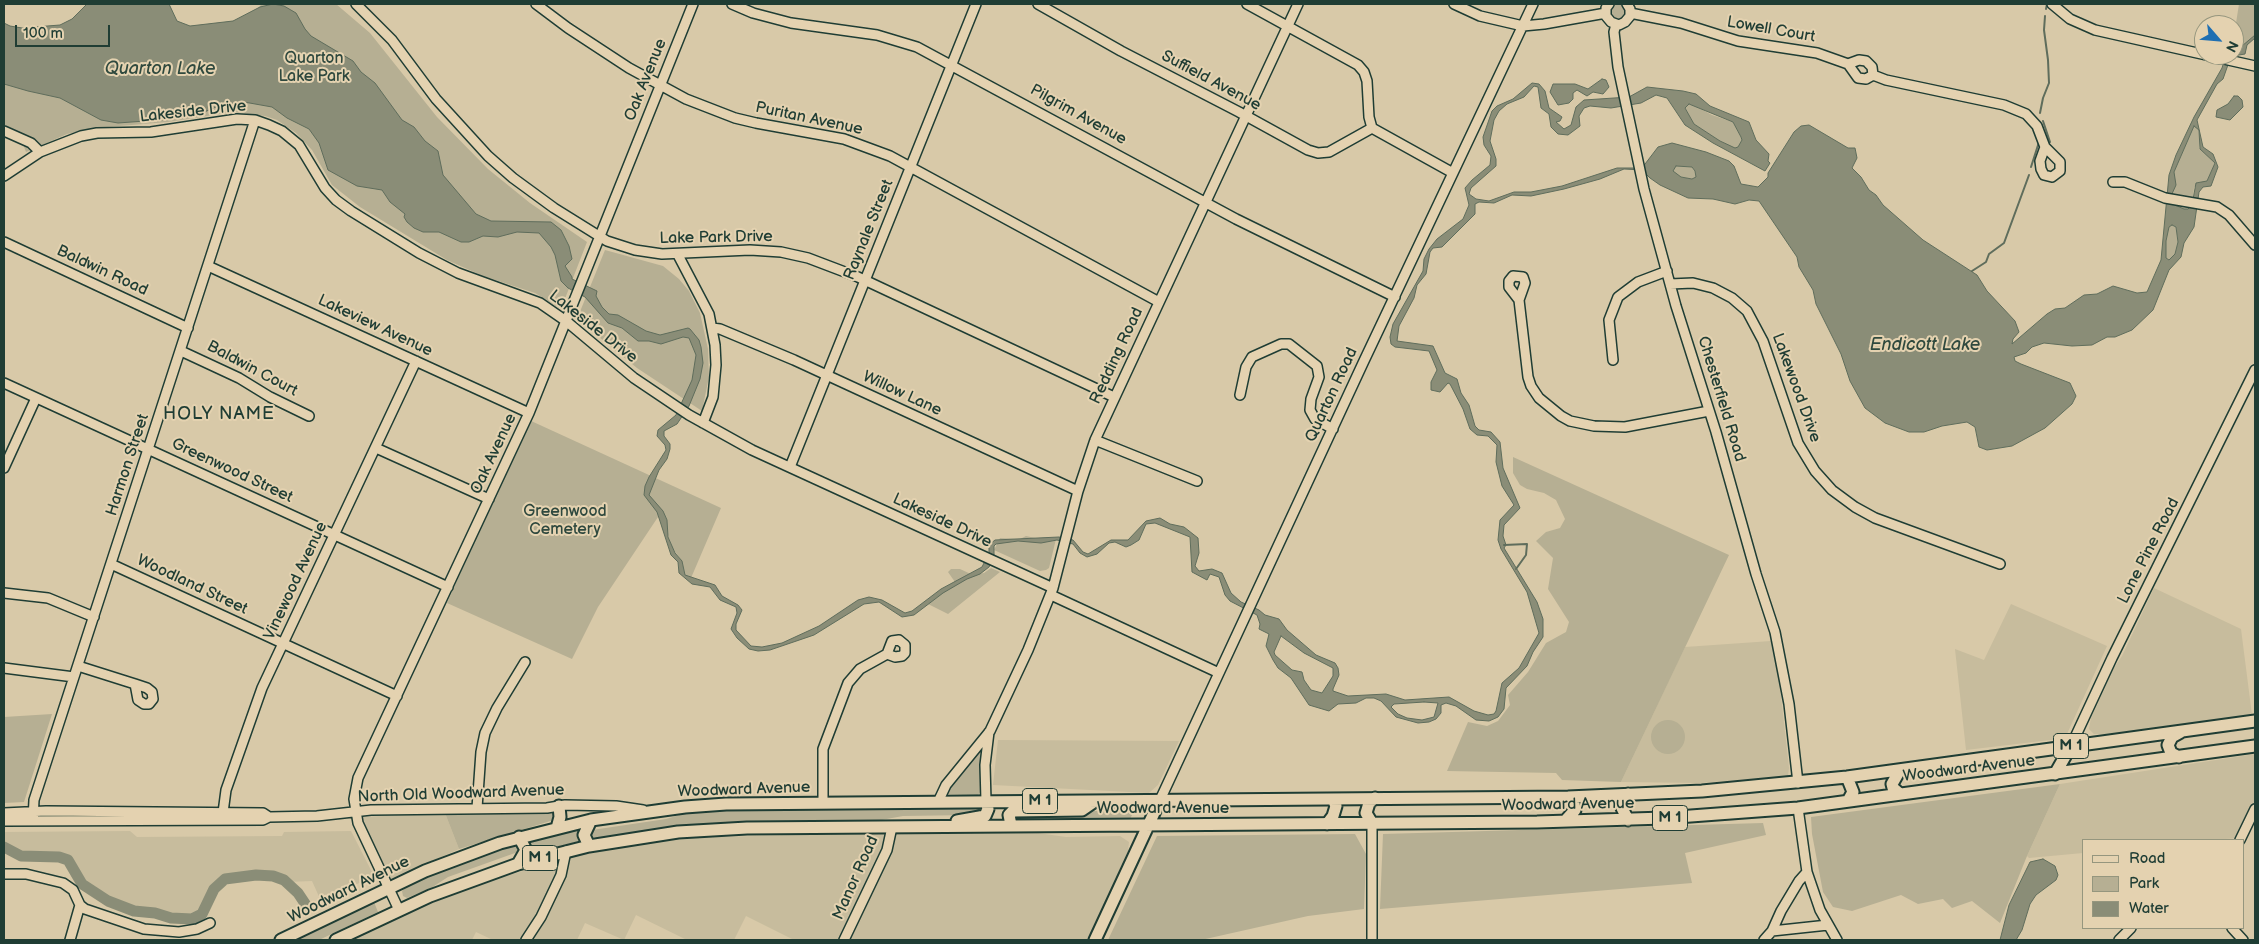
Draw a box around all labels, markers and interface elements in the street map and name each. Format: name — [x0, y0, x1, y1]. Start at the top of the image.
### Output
street label: Lowell Court — [1725, 13, 1817, 47]
scale bar — [18, 15, 112, 47]
north arrow — [2194, 15, 2244, 65]
text: 100 m — [23, 24, 63, 43]
street label: Oak Avenue — [621, 36, 671, 124]
text: N — [2222, 38, 2242, 55]
street label: Suffield Avenue — [1158, 47, 1264, 115]
park label: Quarton Lake Park — [278, 49, 350, 87]
water label: Quarton Lake — [105, 58, 215, 80]
street label: Pilgrim Avenue — [1026, 81, 1130, 149]
street label: Lakeside Drive — [139, 97, 247, 127]
street label: Puritan Avenue — [754, 98, 864, 140]
street label: Raynale Street — [840, 177, 898, 283]
street label: Lake Park Drive — [659, 227, 773, 249]
street label: Baldwin Road — [53, 241, 151, 301]
street label: Lakeside Drive — [545, 286, 641, 368]
street label: Lakeview Avenue — [315, 291, 435, 361]
street label: Redding Road — [1086, 305, 1148, 407]
street label: Lakewood Drive — [1767, 331, 1825, 445]
street label: Chesterfield Road — [1693, 334, 1749, 464]
water label: Endicott Lake — [1870, 334, 1980, 356]
street label: Baldwin Court — [203, 337, 301, 401]
street label: Quarton Road — [1302, 345, 1362, 445]
street label: Willow Lane — [859, 367, 945, 421]
district label: HOLY NAME — [162, 403, 276, 425]
street label: Oak Avenue — [467, 411, 521, 497]
street label: Harmon Street — [102, 412, 154, 518]
street label: Greenwood Street — [168, 435, 296, 507]
street label: Lakeside Drive — [889, 490, 995, 552]
street label: Lone Pine Road — [2114, 495, 2184, 607]
park label: Greenwood Cemetery — [523, 502, 607, 540]
street label: Vinewood Avenue — [260, 519, 332, 643]
street label: Woodland Street — [134, 551, 250, 619]
road number: M 1 — [2054, 734, 2088, 758]
street label: Woodward Avenue — [1902, 751, 2036, 787]
street label: Woodward Avenue — [677, 778, 811, 802]
street label: North Old Woodward Avenue — [357, 781, 565, 807]
road number: M 1 — [1022, 788, 1058, 814]
street label: Woodward Avenue — [1501, 794, 1635, 816]
street label: Woodward Avenue — [1097, 799, 1229, 819]
road number: M 1 — [1652, 806, 1688, 830]
street label: Manor Road — [829, 833, 883, 923]
legend — [2082, 839, 2244, 929]
road number: M 1 — [522, 846, 558, 870]
text: Road — [2129, 849, 2165, 868]
street label: Woodward Avenue — [285, 852, 413, 928]
text: Park — [2129, 874, 2159, 893]
text: Water — [2129, 899, 2169, 918]

